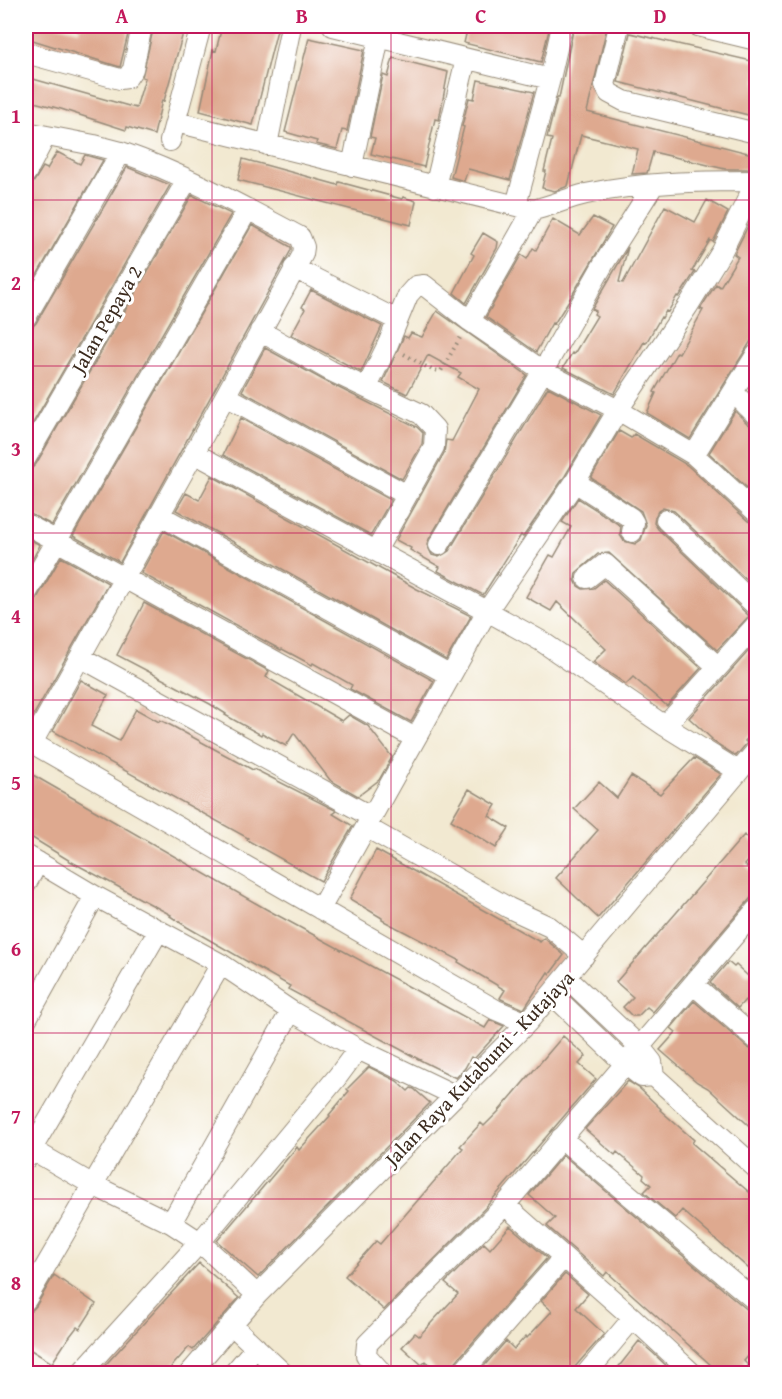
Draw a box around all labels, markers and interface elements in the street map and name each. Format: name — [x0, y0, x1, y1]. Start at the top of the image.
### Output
text: A — [116, 1, 129, 30]
text: B — [296, 1, 308, 30]
text: C — [475, 1, 487, 30]
text: D — [653, 1, 667, 30]
text: 1 — [11, 101, 21, 130]
street label: Jalan Pepaya 2 — [62, 260, 149, 381]
text: 2 — [11, 268, 21, 297]
text: 3 — [11, 434, 21, 463]
text: 4 — [11, 601, 21, 630]
text: 5 — [11, 768, 21, 797]
text: 6 — [11, 934, 21, 963]
street label: Jalan Raya Kutabumi - Kutajaya — [375, 963, 581, 1174]
text: 7 — [11, 1101, 21, 1130]
text: 8 — [11, 1268, 21, 1297]

